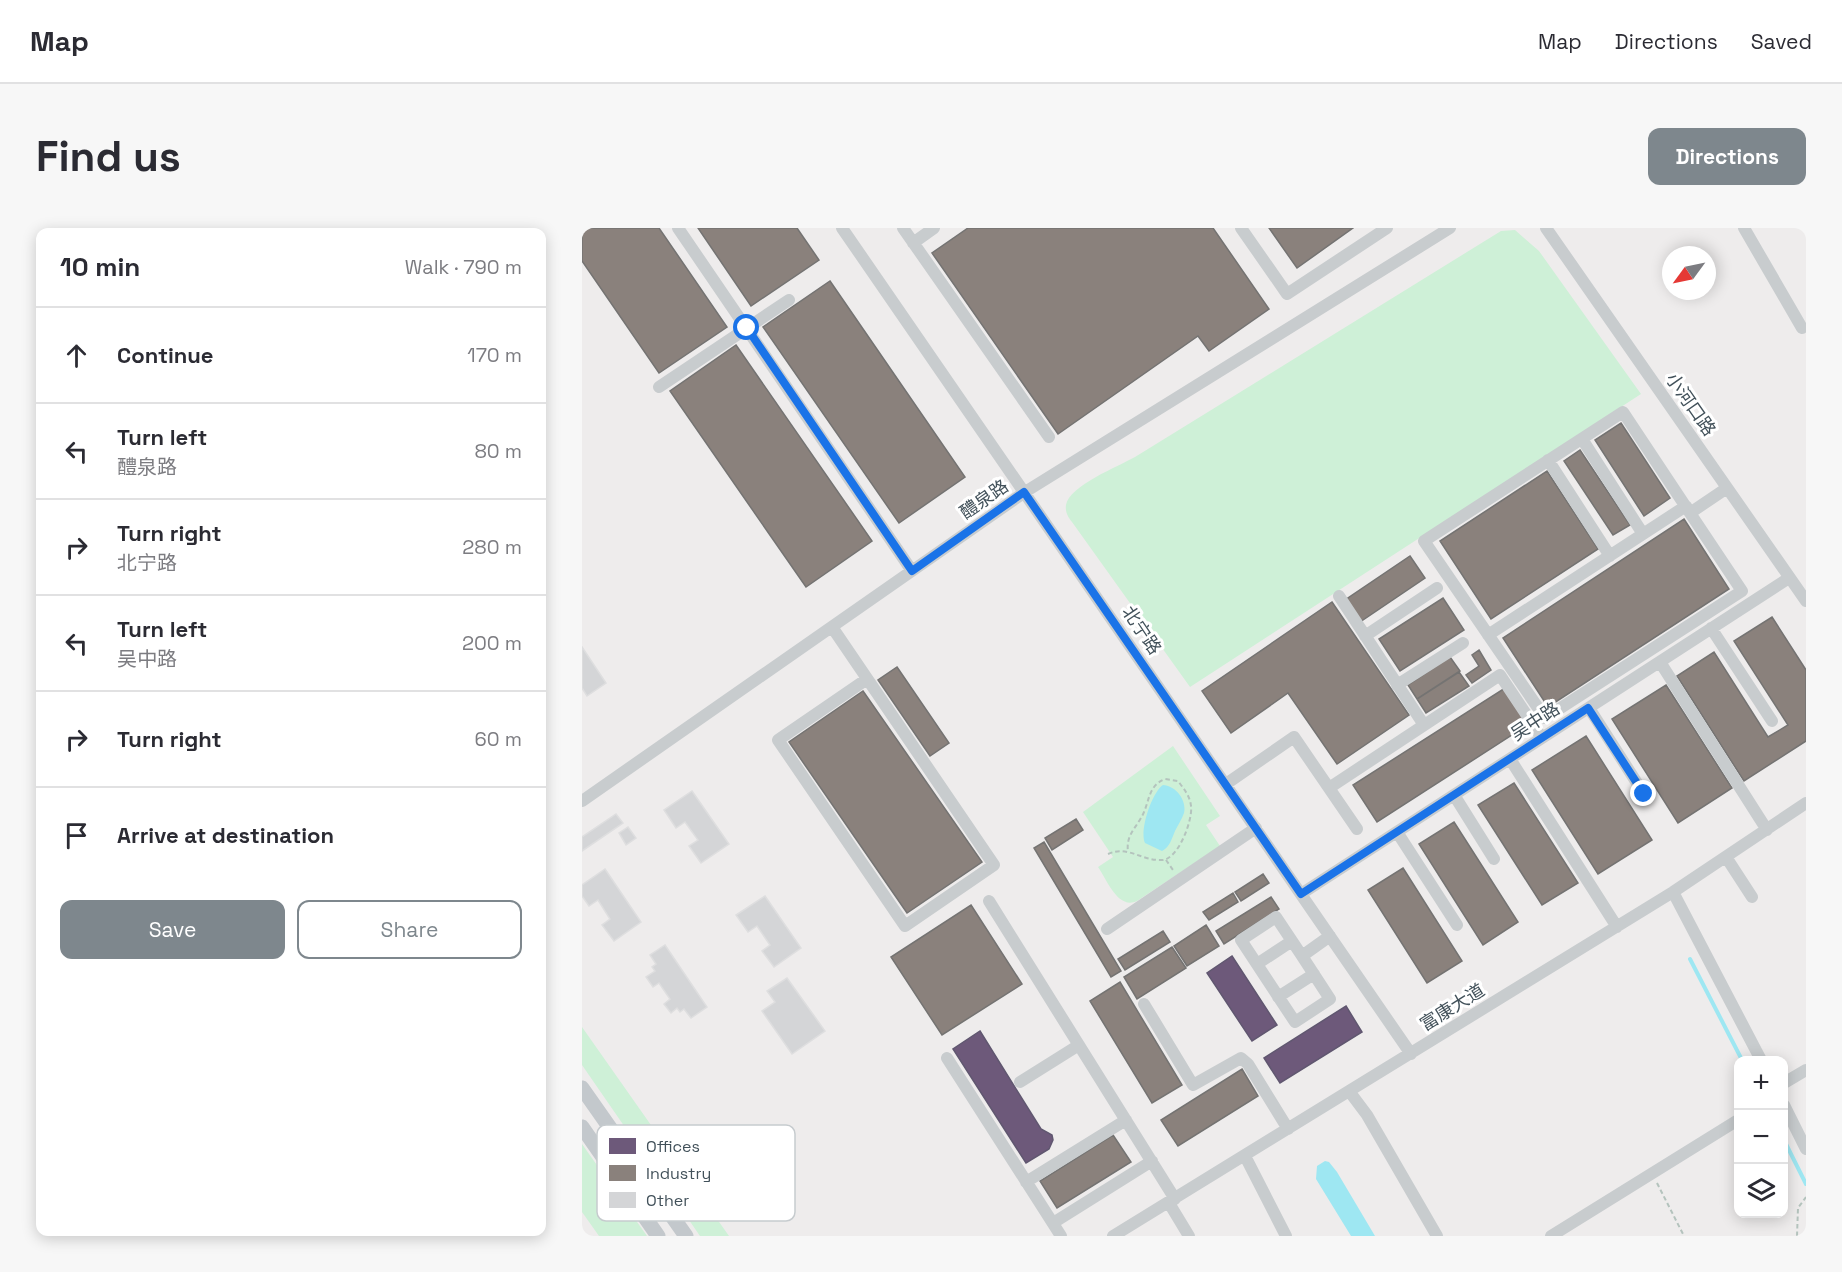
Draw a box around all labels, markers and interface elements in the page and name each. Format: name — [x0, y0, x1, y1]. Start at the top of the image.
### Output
text: Map — [30, 23, 89, 59]
text: Map — [1538, 28, 1582, 55]
text: Directions — [1615, 28, 1718, 55]
text: Saved — [1751, 28, 1812, 55]
button: Directions — [1648, 128, 1806, 185]
text: Find us — [36, 130, 181, 183]
north arrow — [1662, 246, 1716, 300]
text: 10 min — [60, 250, 140, 284]
text: Walk · 790 m — [405, 254, 522, 280]
route start — [733, 314, 759, 340]
icon: ahead — [60, 339, 93, 372]
text: Continue — [117, 341, 213, 369]
text: 170 m — [467, 342, 522, 368]
street label: 小河口路 — [1661, 368, 1721, 440]
text: Turn left — [117, 423, 207, 451]
icon: left — [60, 435, 93, 468]
text: 80 m — [474, 438, 522, 464]
text: 醴泉路 — [117, 454, 177, 480]
street label: 醴泉路 — [955, 474, 1013, 524]
text: Turn right — [117, 519, 222, 547]
icon: right — [60, 531, 93, 564]
text: 280 m — [462, 534, 522, 560]
text: 北宁路 — [117, 550, 177, 576]
street label: 北宁路 — [1117, 601, 1167, 659]
text: Turn left — [117, 615, 207, 643]
icon: left — [60, 627, 93, 660]
text: 200 m — [462, 630, 522, 656]
text: 吴中路 — [117, 646, 177, 672]
street label: 吴中路 — [1506, 697, 1564, 745]
icon: right — [60, 723, 93, 756]
text: Turn right — [117, 725, 222, 753]
text: 60 m — [475, 726, 522, 752]
route end — [1630, 780, 1656, 806]
icon: arrive — [60, 819, 93, 852]
text: Arrive at destination — [117, 821, 334, 849]
button: Save — [60, 900, 285, 959]
button: Share — [297, 900, 522, 959]
street label: 富康大道 — [1415, 978, 1489, 1036]
map controls — [1734, 1056, 1788, 1218]
button: + — [1734, 1056, 1788, 1110]
button: − — [1734, 1110, 1788, 1164]
legend — [597, 1125, 795, 1221]
text: Offices — [646, 1136, 700, 1157]
text: Industry — [646, 1163, 711, 1184]
button: layers — [1734, 1164, 1788, 1218]
text: Other — [646, 1190, 689, 1211]

